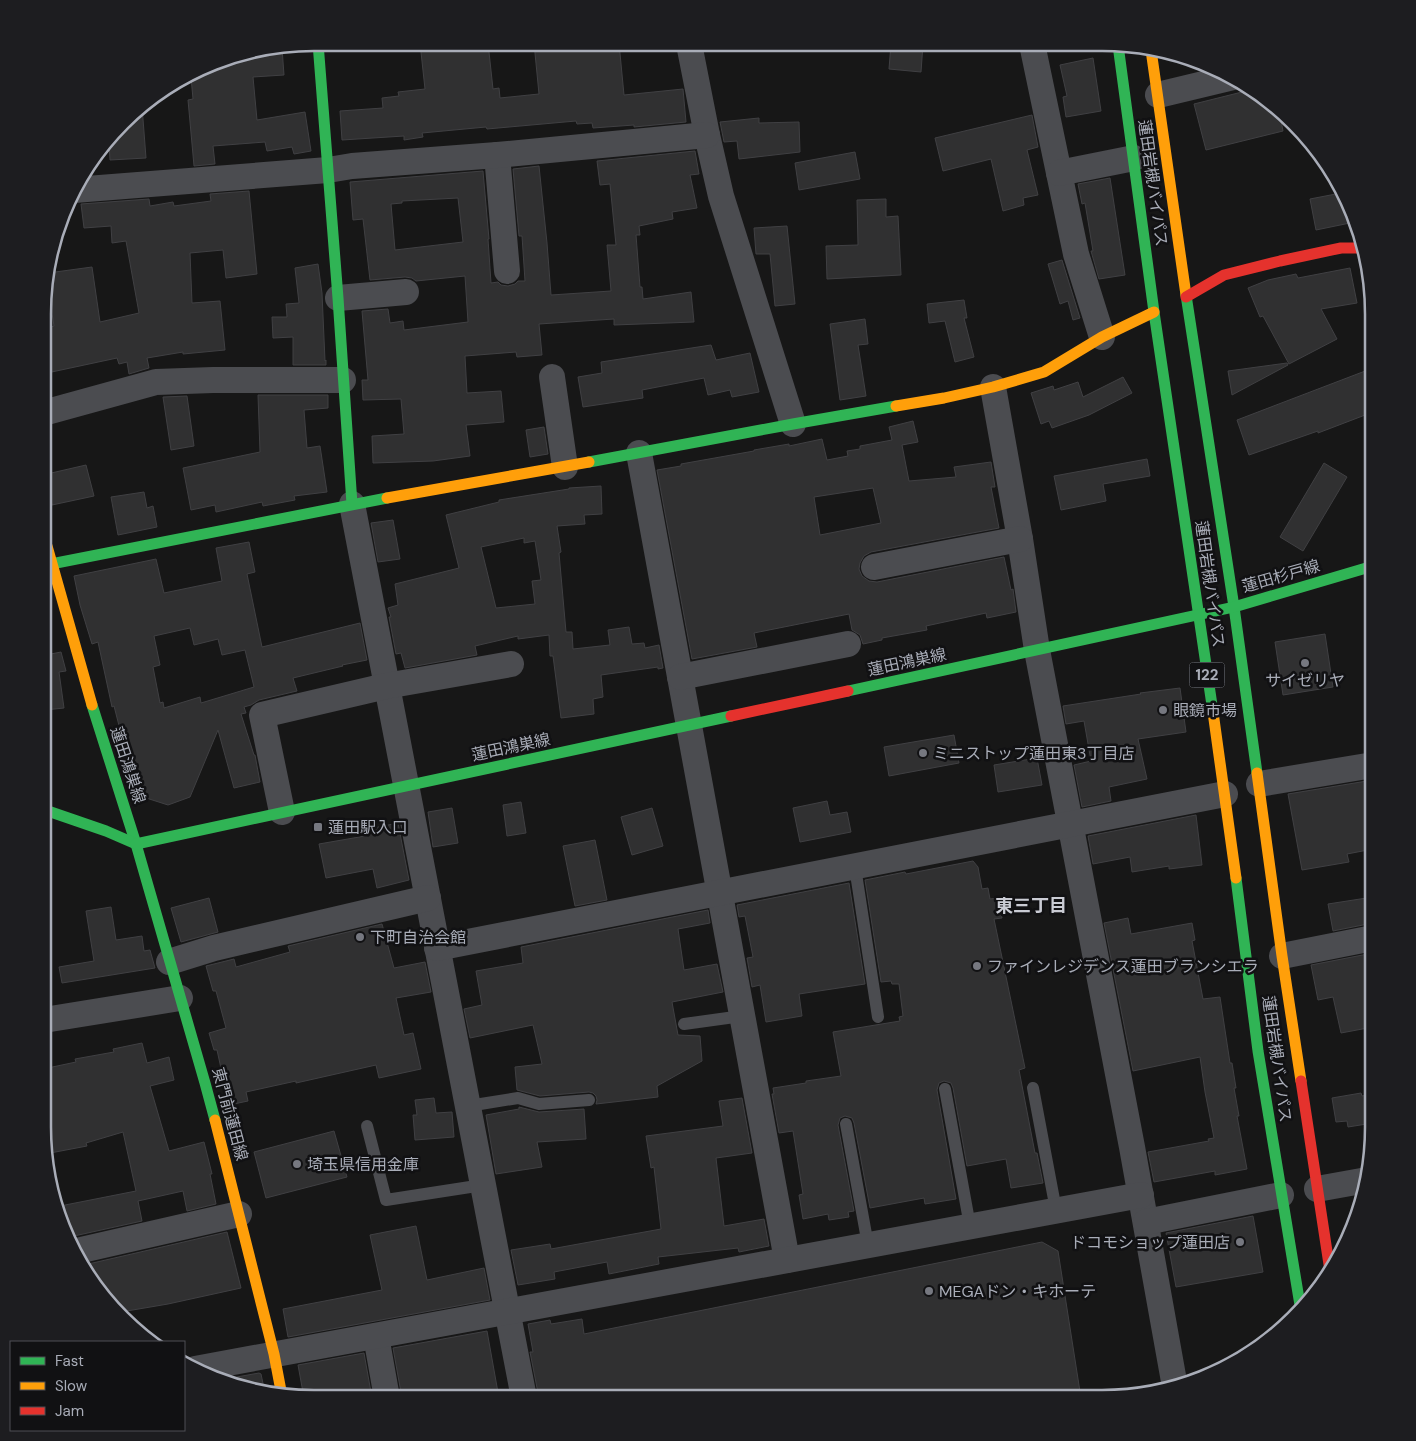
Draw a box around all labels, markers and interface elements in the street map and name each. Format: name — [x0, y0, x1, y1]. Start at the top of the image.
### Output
street label: 蓮田岩槻バイパス — [1134, 118, 1172, 248]
street label: 蓮田岩槻バイパス — [1191, 519, 1229, 649]
street label: 蓮田杉戸線 — [1240, 555, 1322, 597]
street label: 蓮田鴻巣線 — [866, 643, 948, 681]
marker: サイゼリヤ — [1299, 657, 1311, 669]
road number: 122 — [1190, 662, 1224, 688]
place label: サイゼリヤ — [1265, 670, 1345, 691]
place label: 眼鏡市場 — [1173, 700, 1237, 721]
marker: 眼鏡市場 — [1157, 704, 1169, 716]
street label: 蓮田鴻巣線 — [106, 724, 150, 806]
street label: 蓮田鴻巣線 — [470, 728, 552, 766]
place label: ミニストップ蓮田東3丁目店 — [933, 743, 1134, 764]
marker: ミニストップ蓮田東3丁目店 — [917, 747, 929, 759]
place label: 蓮田駅入口 — [328, 817, 408, 838]
marker: 蓮田駅入口 — [312, 821, 324, 833]
district label: 東三丁目 — [995, 894, 1067, 918]
place label: 下町自治会館 — [370, 927, 466, 948]
marker: 下町自治会館 — [354, 931, 366, 943]
place label: ファインレジデンス蓮田ブランシエラ — [987, 956, 1259, 977]
marker: ファインレジデンス蓮田ブランシエラ — [971, 960, 983, 972]
street label: 蓮田岩槻バイパス — [1258, 994, 1296, 1124]
street label: 東門前蓮田線 — [207, 1065, 253, 1163]
place label: 埼玉県信用金庫 — [307, 1154, 419, 1175]
marker: 埼玉県信用金庫 — [291, 1158, 303, 1170]
place label: ドコモショップ蓮田店 — [1070, 1232, 1230, 1253]
marker: ドコモショップ蓮田店 — [1234, 1236, 1246, 1248]
place label: MEGAドン・キホーテ — [939, 1281, 1096, 1302]
marker: MEGAドン・キホーテ — [923, 1285, 935, 1297]
legend — [10, 1341, 185, 1431]
text: Fast — [55, 1351, 84, 1371]
text: Slow — [55, 1376, 88, 1396]
text: Jam — [55, 1401, 84, 1421]

